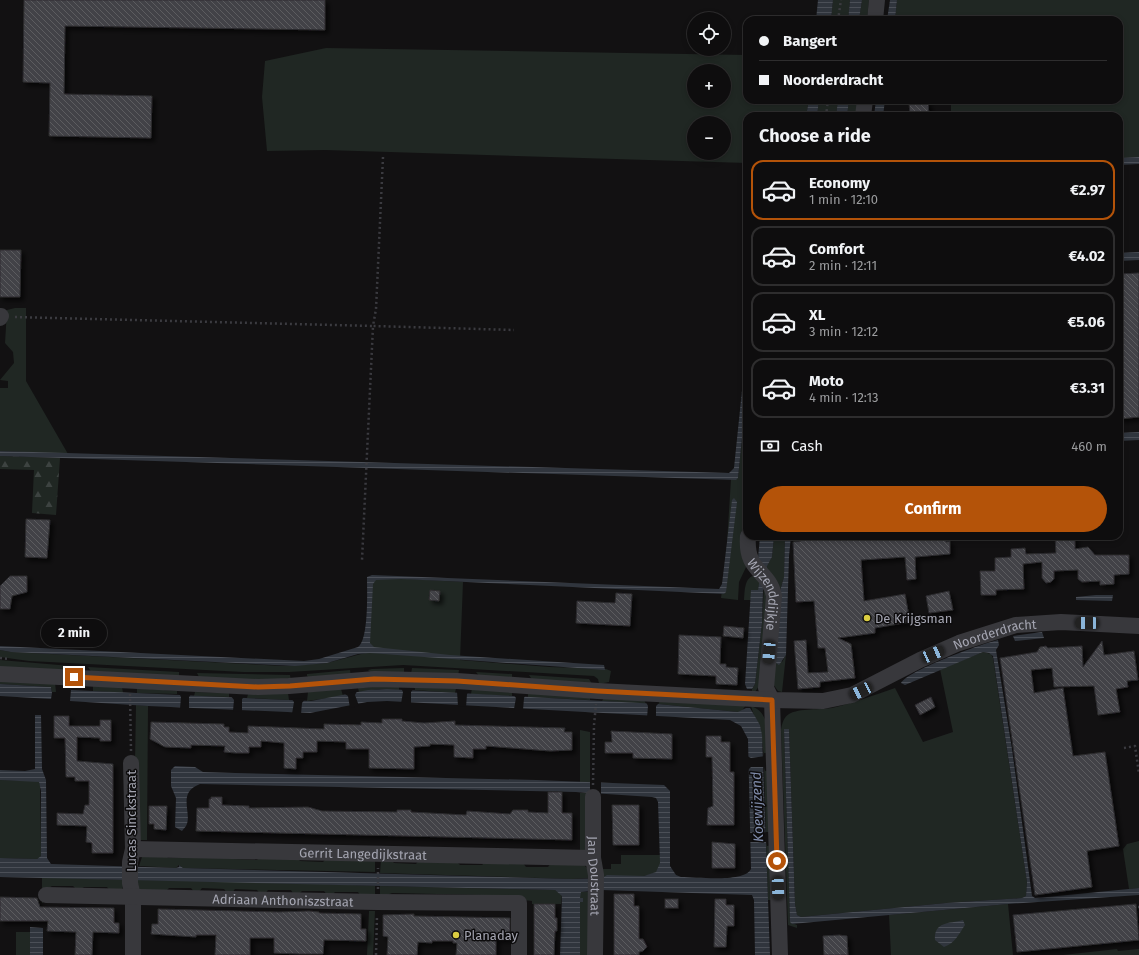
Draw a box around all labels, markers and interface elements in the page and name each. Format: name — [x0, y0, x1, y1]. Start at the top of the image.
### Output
map controls — [687, 12, 731, 160]
button: locate — [687, 12, 731, 56]
text: Bangert — [783, 32, 837, 50]
button: + — [687, 64, 731, 108]
text: Noorderdracht — [783, 71, 883, 89]
button: − — [687, 116, 731, 160]
text: Choose a ride — [759, 125, 871, 147]
icon: car — [761, 172, 797, 208]
text: Economy — [809, 174, 870, 192]
text: €2.97 — [1070, 181, 1105, 199]
text: 1 min · 12:10 — [809, 192, 878, 207]
icon: car — [761, 238, 797, 274]
text: Comfort — [809, 240, 865, 258]
text: €4.02 — [1068, 247, 1105, 265]
text: 2 min · 12:11 — [809, 258, 877, 273]
icon: car — [761, 304, 797, 340]
text: XL — [809, 306, 825, 324]
text: €5.06 — [1067, 313, 1105, 331]
text: 3 min · 12:12 — [809, 324, 878, 339]
icon: car — [761, 370, 797, 406]
text: Moto — [809, 372, 844, 390]
text: €3.31 — [1070, 379, 1105, 397]
text: 4 min · 12:13 — [809, 390, 879, 405]
icon: cash — [759, 435, 781, 457]
text: Cash — [791, 437, 823, 455]
text: 460 m — [1071, 439, 1107, 454]
button: Confirm — [759, 486, 1107, 532]
street label: Wijzenddijkje — [744, 556, 781, 631]
place label: De Krijgsman — [875, 611, 952, 626]
marker: De Krijgsman — [862, 613, 872, 623]
street label: Noorderdracht — [951, 617, 1037, 653]
car — [1075, 617, 1099, 629]
callout: 2 min — [41, 619, 107, 647]
text: 2 min — [58, 625, 90, 640]
car — [762, 640, 776, 664]
car — [920, 644, 946, 664]
route end — [65, 668, 83, 686]
car — [848, 680, 874, 702]
street label: Lucas Sinckstraat — [124, 770, 139, 872]
water label: Koewijzend — [748, 771, 767, 843]
street label: Jan Doustraat — [585, 836, 603, 916]
street label: Gerrit Langedijkstraat — [299, 845, 427, 863]
route start — [768, 852, 786, 870]
car — [772, 876, 784, 900]
street label: Adriaan Anthoniszstraat — [212, 892, 354, 910]
place label: Planaday — [464, 928, 519, 943]
marker: Planaday — [451, 930, 461, 940]

